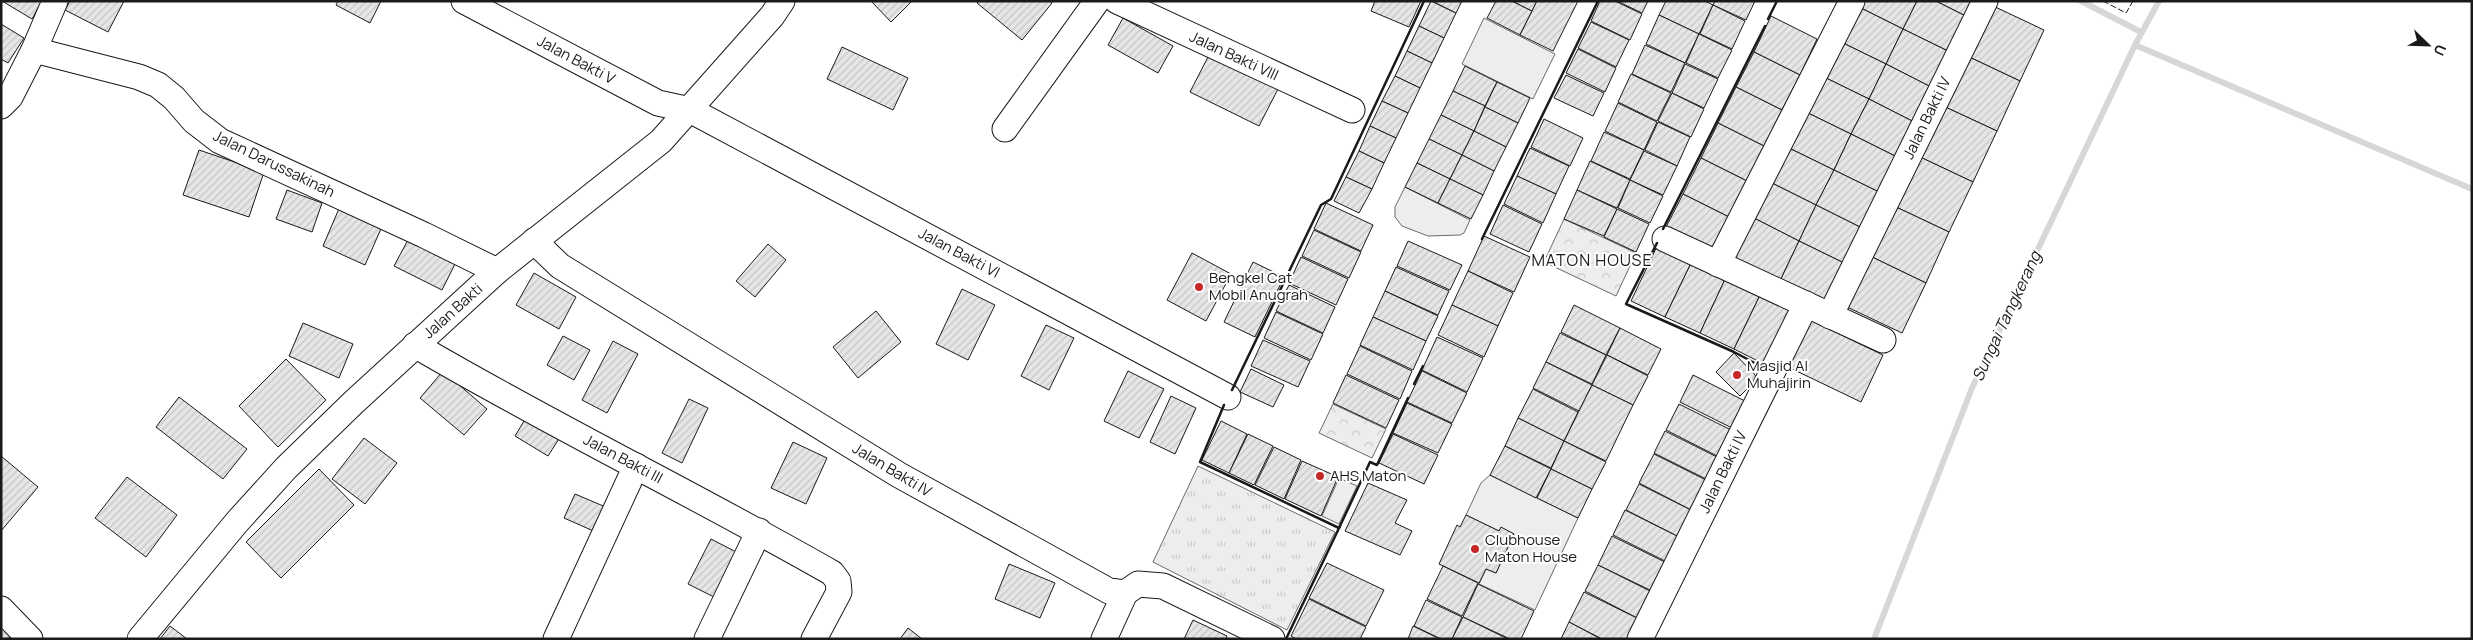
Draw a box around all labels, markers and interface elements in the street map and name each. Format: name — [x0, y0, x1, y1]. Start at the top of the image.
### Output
north arrow — [2403, 20, 2453, 70]
street label: Jalan Bakti VIII — [1186, 26, 1282, 85]
street label: Jalan Bakti V — [534, 30, 619, 89]
text: U — [2430, 42, 2451, 59]
street label: Jalan Bakti IV — [1898, 73, 1956, 162]
street label: Jalan Darussakinah — [210, 125, 339, 202]
street label: Jalan Bakti VI — [915, 222, 1003, 283]
water label: Sungai Tangkerang — [1966, 246, 2046, 385]
district label: MATON HOUSE — [1531, 249, 1653, 271]
place label: Bengkel Cat Mobil Anugrah — [1209, 267, 1308, 305]
street label: Jalan Bakti — [418, 278, 487, 343]
marker: Bengkel Cat Mobil Anugrah — [1193, 281, 1205, 293]
place label: Masjid Al Muhajirin — [1747, 355, 1811, 393]
marker: Masjid Al Muhajirin — [1731, 369, 1743, 381]
street label: Jalan Bakti IV — [1694, 427, 1752, 516]
street label: Jalan Bakti III — [580, 429, 667, 488]
street label: Jalan Bakti IV — [849, 438, 936, 502]
place label: AHS Maton — [1330, 465, 1407, 486]
marker: AHS Maton — [1314, 470, 1326, 482]
place label: Clubhouse Maton House — [1485, 529, 1577, 567]
marker: Clubhouse Maton House — [1469, 543, 1481, 555]

